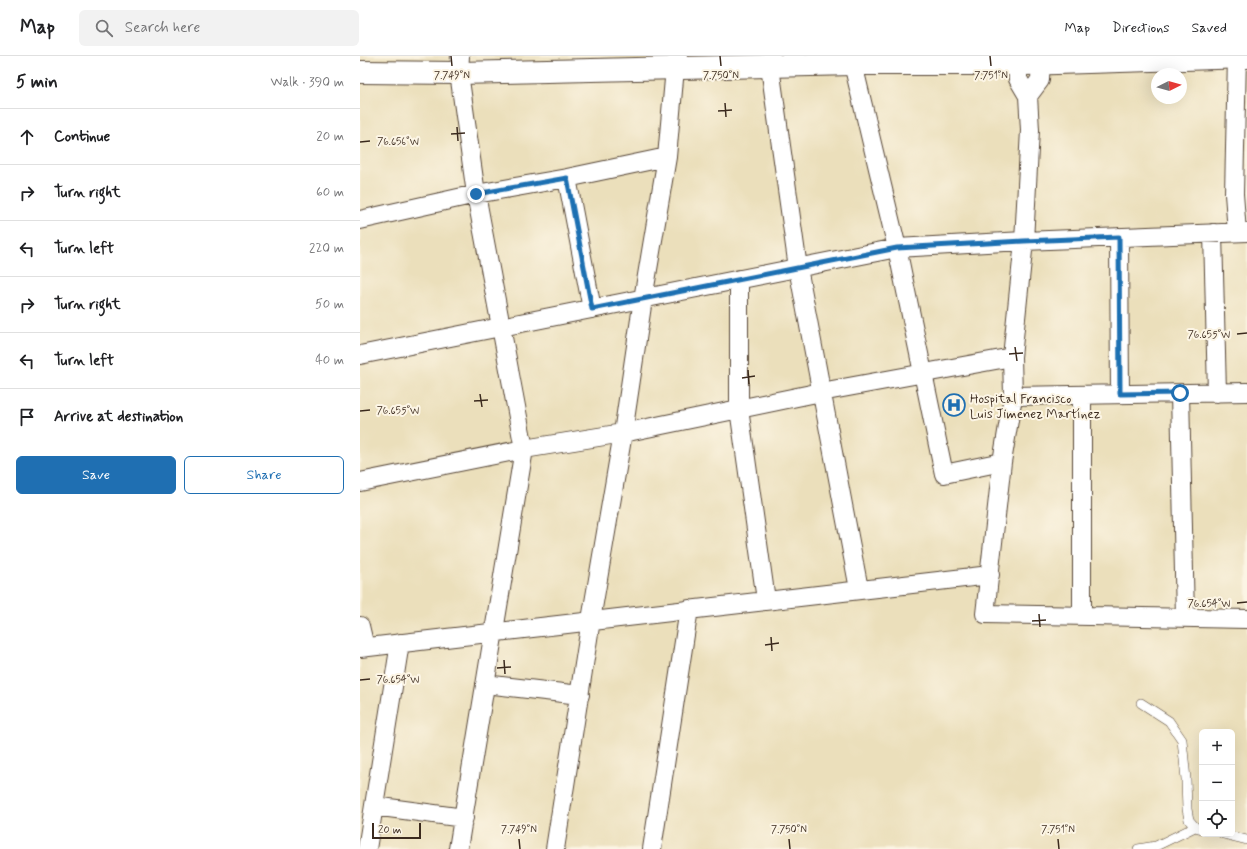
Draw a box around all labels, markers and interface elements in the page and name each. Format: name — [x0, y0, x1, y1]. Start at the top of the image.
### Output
search box — [79, 10, 359, 46]
text: Map — [20, 15, 55, 40]
icon: search — [93, 17, 115, 39]
text: Search here — [125, 18, 200, 38]
text: Map — [1064, 19, 1090, 37]
text: Directions — [1112, 19, 1170, 37]
text: Saved — [1192, 19, 1227, 37]
north arrow — [1151, 68, 1187, 104]
text: 7.749°N — [434, 69, 470, 83]
text: 7.750°N — [703, 69, 739, 83]
text: 7.751°N — [974, 69, 1008, 83]
text: 5 min — [16, 71, 58, 93]
text: Walk · 390 m — [271, 74, 344, 91]
icon: ahead — [16, 126, 38, 148]
text: Continue — [54, 127, 110, 147]
text: 20 m — [316, 128, 344, 145]
text: 76.656°W — [377, 135, 419, 149]
icon: right — [16, 182, 38, 204]
text: Turn right — [54, 183, 121, 203]
text: 60 m — [316, 184, 344, 201]
route end — [467, 185, 485, 203]
icon: left — [16, 238, 38, 260]
text: Turn left — [54, 239, 114, 259]
text: 220 m — [309, 240, 344, 257]
icon: right — [16, 294, 38, 316]
text: Turn right — [54, 295, 121, 315]
text: 50 m — [315, 296, 344, 313]
text: 76.655°W — [1188, 328, 1230, 342]
icon: left — [16, 350, 38, 372]
text: Turn left — [54, 351, 114, 371]
text: 40 m — [315, 352, 344, 369]
route start — [1171, 384, 1189, 402]
place label: Hospital Francisco Luis Jimenez Martínez — [970, 391, 1101, 423]
hospital icon: Hospital Francisco Luis Jimenez Martínez — [941, 392, 967, 418]
text: 76.655°W — [377, 404, 419, 418]
icon: arrive — [16, 406, 38, 428]
text: Arrive at destination — [54, 407, 183, 427]
button: Save — [16, 456, 176, 494]
button: Share — [184, 456, 344, 494]
text: 76.654°W — [1188, 597, 1230, 611]
text: 76.654°W — [377, 673, 419, 687]
map controls — [1199, 729, 1235, 837]
button: + — [1199, 729, 1235, 765]
button: − — [1199, 765, 1235, 801]
button: locate — [1199, 801, 1235, 837]
scale bar — [372, 821, 421, 840]
text: 20 m — [378, 823, 401, 837]
text: 7.749°N — [501, 823, 537, 837]
text: 7.750°N — [771, 823, 807, 837]
text: 7.751°N — [1041, 823, 1075, 837]

